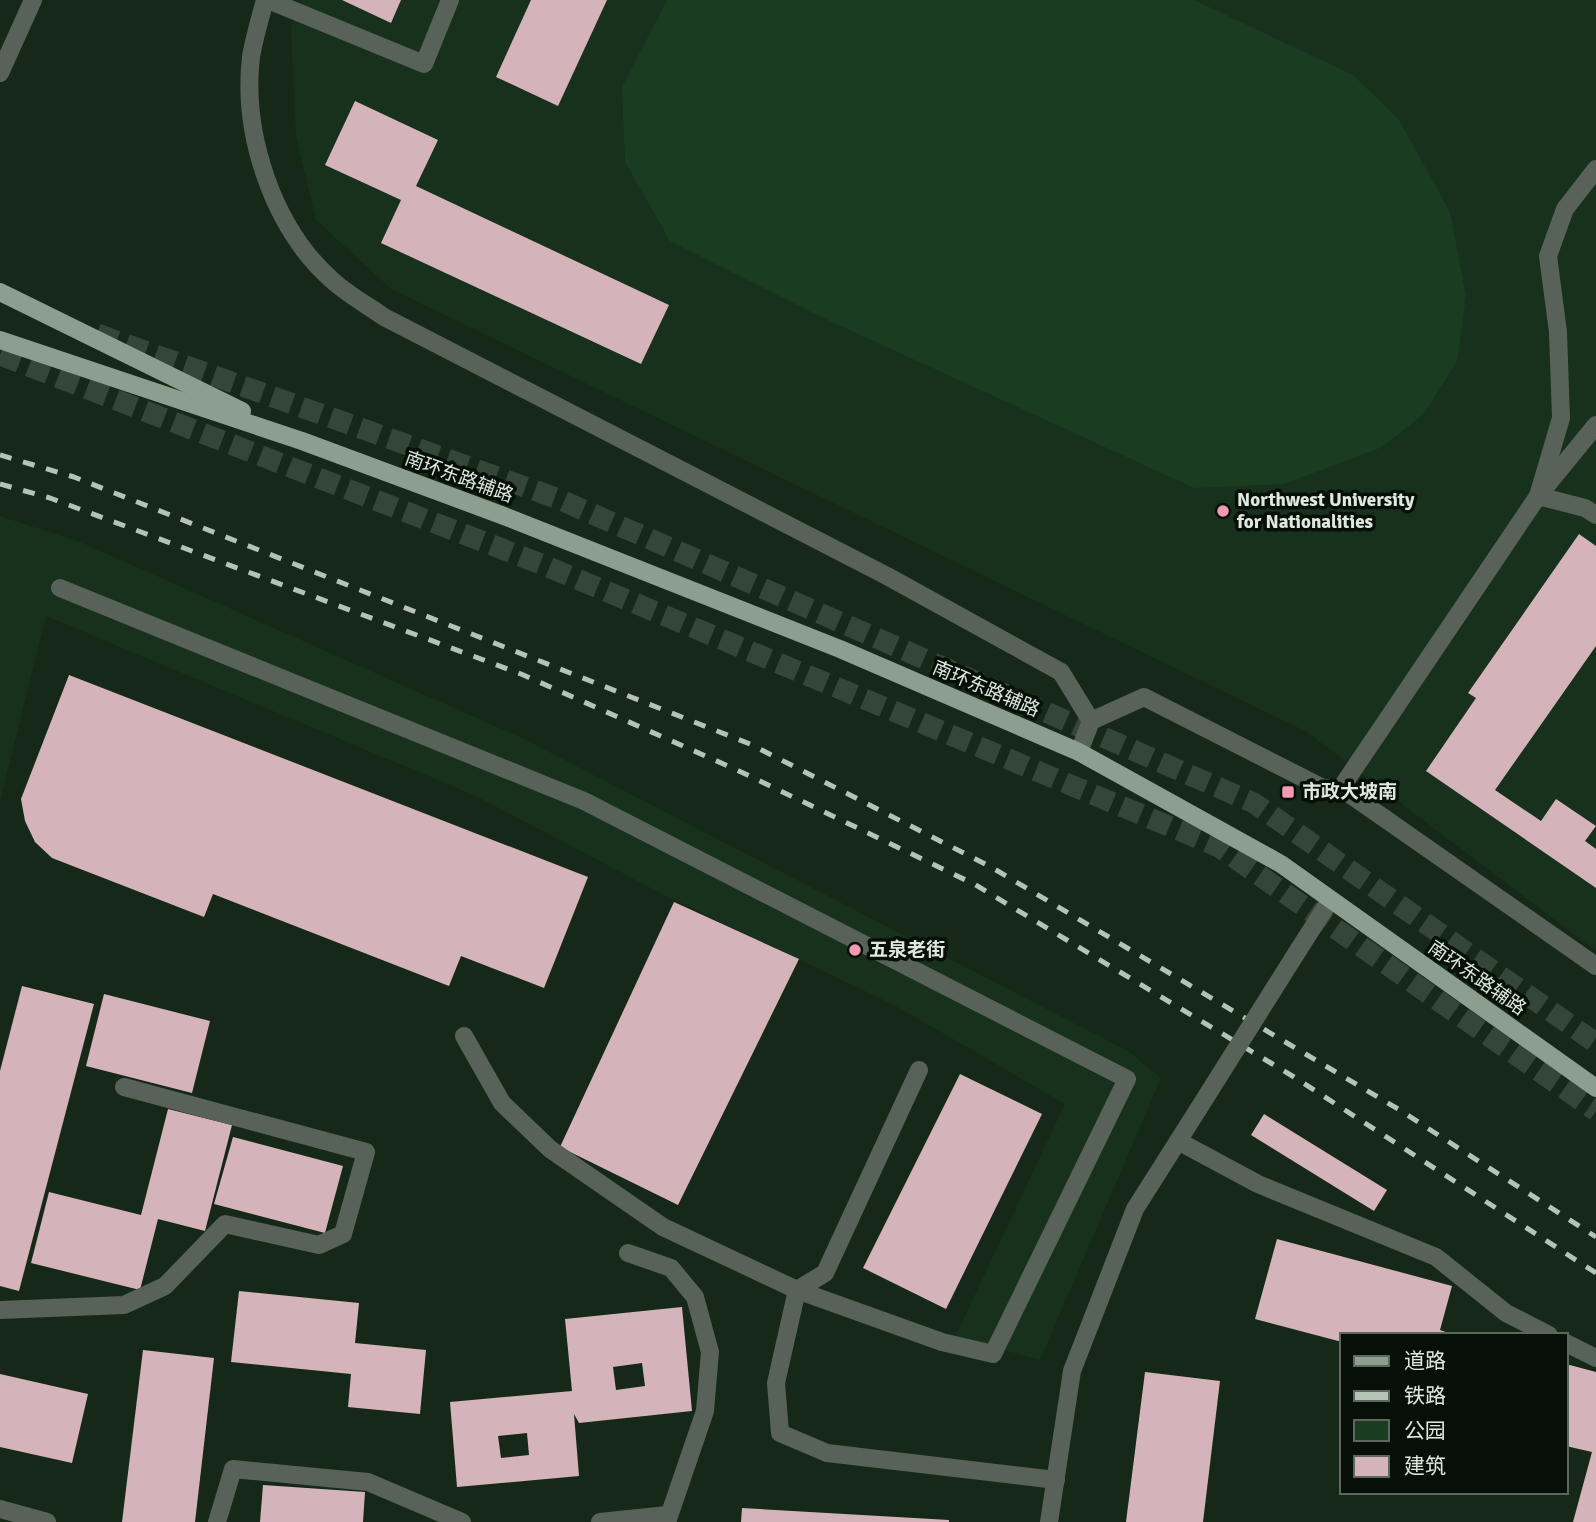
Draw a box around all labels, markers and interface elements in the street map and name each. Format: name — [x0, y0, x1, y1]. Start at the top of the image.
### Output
street label: 南环东路辅路 — [401, 446, 517, 508]
place label: Northwest University for Nationalities — [1236, 488, 1415, 534]
marker: Northwest University for Nationalities — [1215, 503, 1231, 519]
street label: 南环东路辅路 — [929, 656, 1043, 722]
place label: 市政大坡南 — [1302, 780, 1397, 804]
marker: 市政大坡南 — [1280, 784, 1296, 800]
street label: 南环东路辅路 — [1423, 935, 1531, 1021]
place label: 五泉老街 — [869, 938, 945, 962]
marker: 五泉老街 — [847, 942, 863, 958]
legend — [1340, 1333, 1568, 1494]
text: 道路 — [1404, 1348, 1446, 1374]
text: 铁路 — [1404, 1383, 1446, 1409]
text: 公园 — [1404, 1418, 1446, 1444]
text: 建筑 — [1404, 1453, 1446, 1479]

